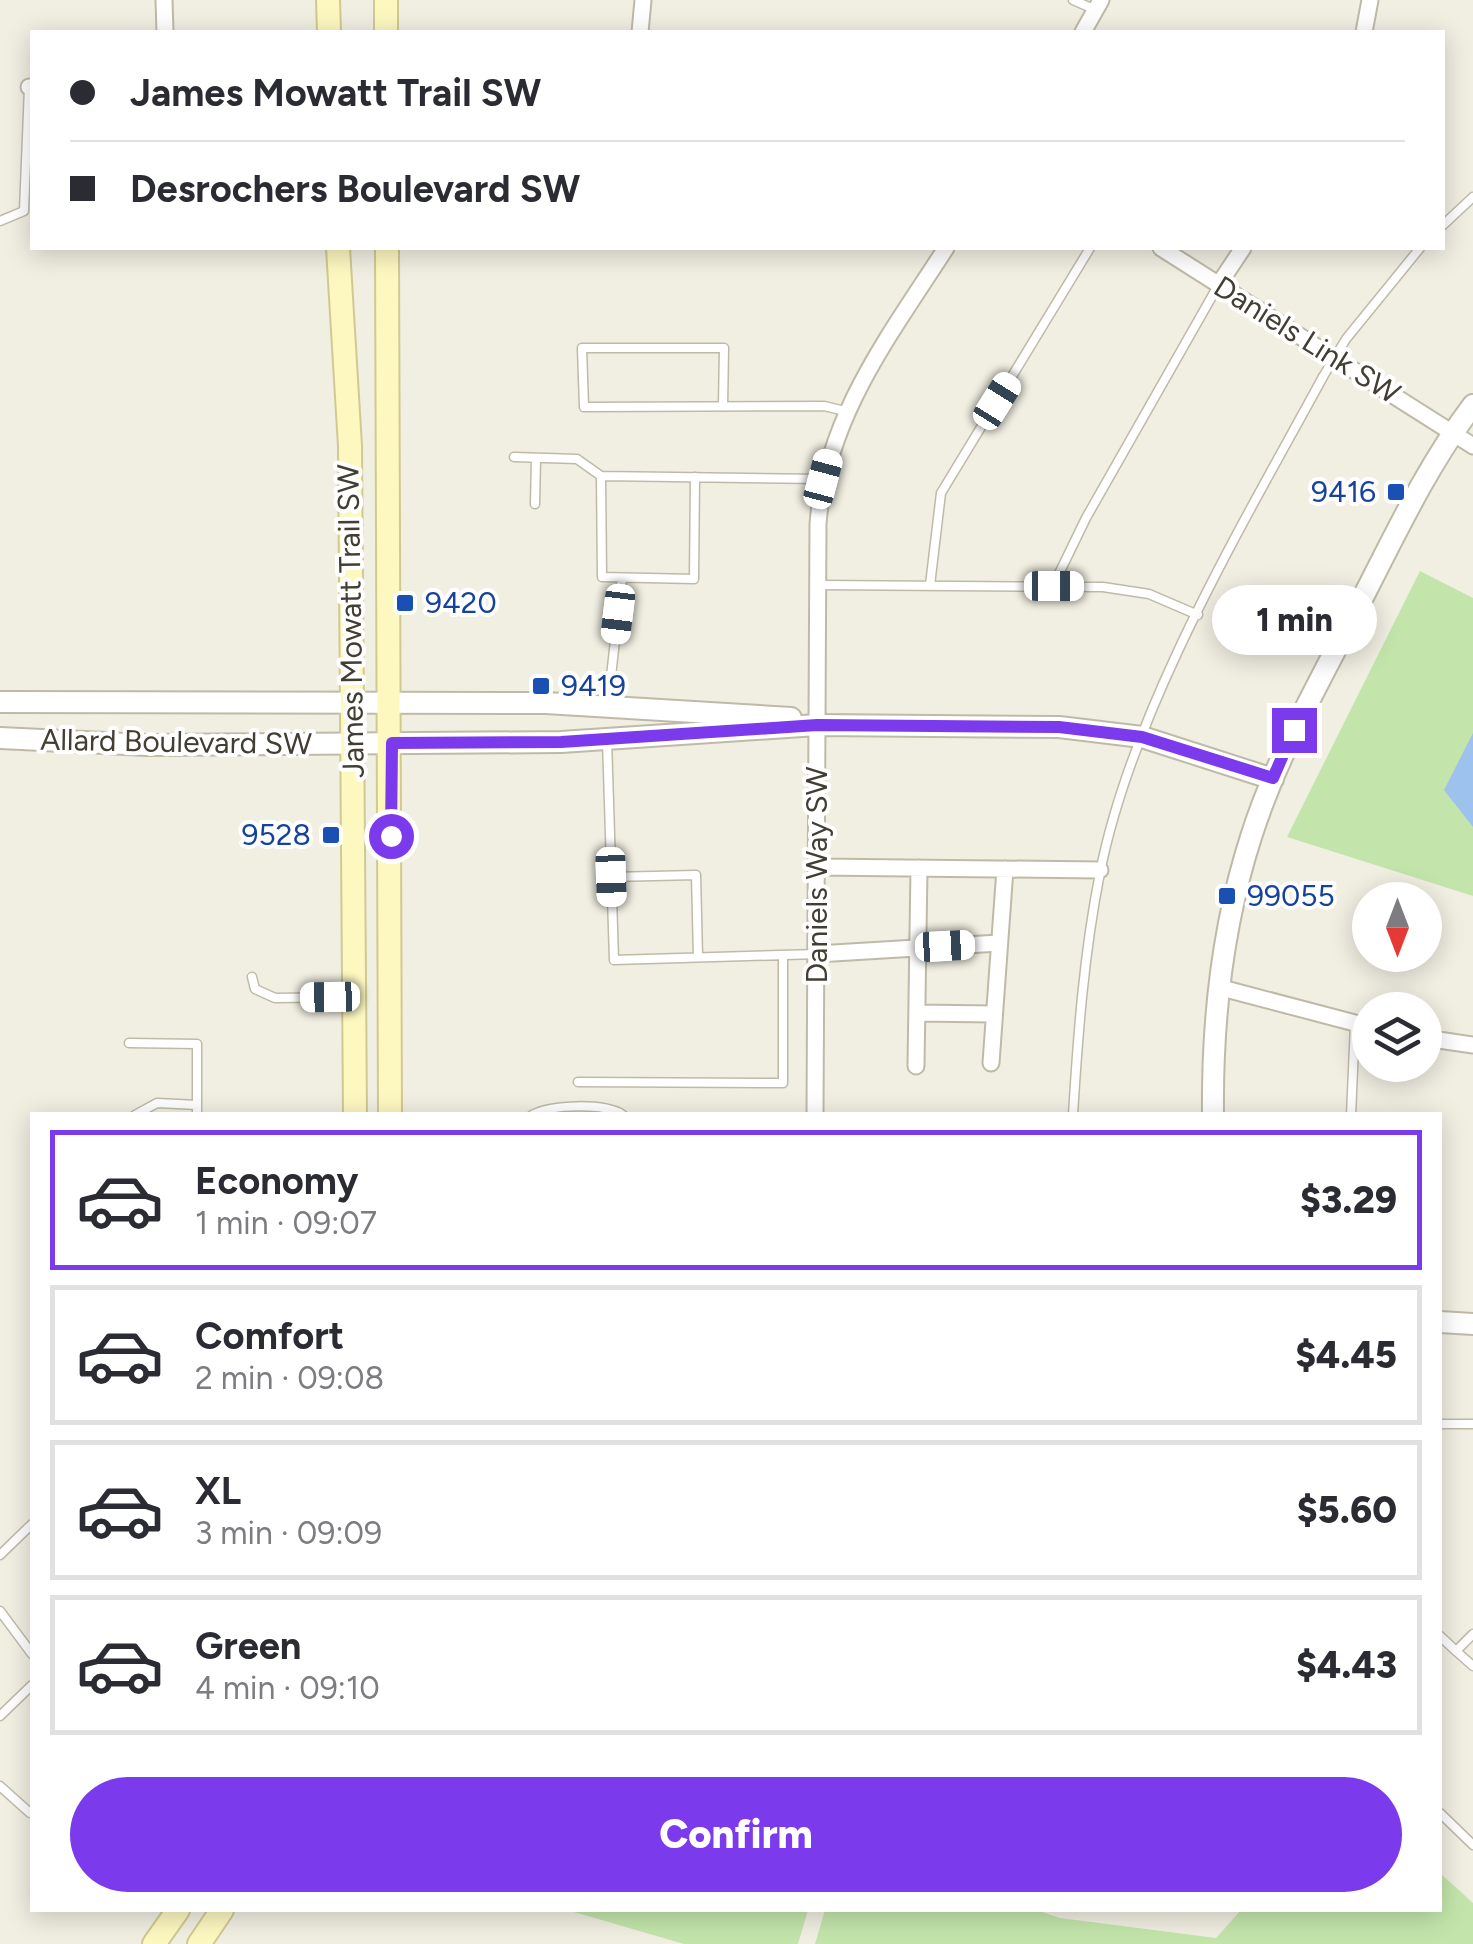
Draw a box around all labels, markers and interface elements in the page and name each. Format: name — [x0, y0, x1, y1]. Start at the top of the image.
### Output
text: James Mowatt Trail SW — [130, 70, 541, 116]
text: Desrochers Boulevard SW — [130, 166, 580, 212]
street label: Daniels Link SW — [1207, 268, 1407, 412]
car — [968, 368, 1026, 434]
car — [801, 446, 845, 512]
street label: James Mowatt Trail SW — [329, 464, 372, 778]
place label: 9416 — [1311, 473, 1376, 510]
marker: 9416 — [1385, 481, 1407, 503]
car — [1024, 571, 1084, 601]
car — [599, 582, 637, 646]
place label: 9420 — [425, 584, 497, 621]
callout: 1 min — [1212, 585, 1376, 655]
marker: 9420 — [394, 592, 416, 614]
text: 1 min — [1256, 601, 1333, 639]
place label: 9419 — [561, 667, 626, 704]
marker: 9419 — [530, 675, 552, 697]
route end — [1272, 708, 1317, 753]
street label: Allard Boulevard SW — [40, 721, 312, 762]
street label: Daniels Way SW — [798, 766, 835, 984]
route start — [369, 814, 414, 859]
place label: 9528 — [242, 816, 311, 853]
marker: 9528 — [320, 824, 342, 846]
car — [595, 846, 627, 908]
place label: 99055 — [1247, 877, 1335, 914]
north arrow — [1352, 882, 1442, 972]
map controls — [1352, 882, 1442, 1082]
marker: 99055 — [1216, 885, 1238, 907]
car — [914, 929, 976, 963]
car — [300, 981, 360, 1013]
button: layers — [1352, 992, 1442, 1082]
icon: car — [75, 1155, 165, 1245]
text: Economy — [195, 1158, 358, 1204]
text: $3.29 — [1300, 1177, 1397, 1223]
text: 1 min · 09:07 — [195, 1204, 377, 1242]
icon: car — [75, 1310, 165, 1400]
text: Comfort — [195, 1313, 344, 1359]
text: $4.45 — [1295, 1332, 1397, 1378]
text: 2 min · 09:08 — [195, 1359, 384, 1397]
icon: car — [75, 1465, 165, 1555]
text: XL — [195, 1468, 241, 1514]
text: $5.60 — [1297, 1487, 1397, 1533]
text: 3 min · 09:09 — [195, 1514, 382, 1552]
icon: car — [75, 1620, 165, 1710]
text: Green — [195, 1623, 301, 1669]
text: $4.43 — [1296, 1642, 1397, 1688]
text: 4 min · 09:10 — [195, 1669, 380, 1707]
button: Confirm — [70, 1777, 1402, 1892]

